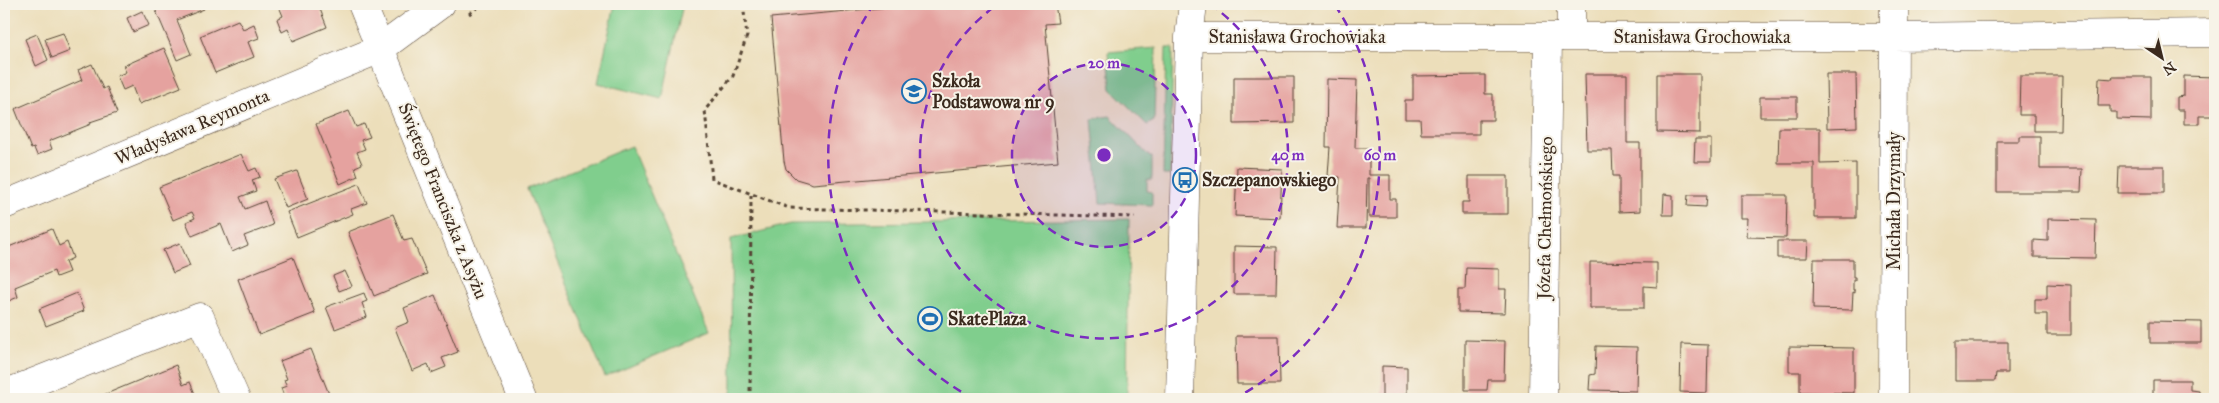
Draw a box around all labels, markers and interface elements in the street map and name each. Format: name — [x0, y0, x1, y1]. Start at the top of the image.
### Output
street label: Stanisława Grochowiaka — [1208, 26, 1386, 48]
street label: Stanisława Grochowiaka — [1613, 26, 1791, 48]
north arrow — [2136, 32, 2186, 82]
text: 20 m — [1088, 54, 1120, 72]
text: N — [2159, 58, 2179, 79]
place label: Szkoła Podstawowa nr 9 — [932, 70, 1055, 114]
school or university icon: Szkoła Podstawowa nr 9 — [901, 78, 927, 104]
street label: Władysława Reymonta — [111, 84, 273, 169]
street label: Świętego Franciszka z Asyżu — [393, 99, 494, 303]
street label: Michała Drzymały — [1883, 131, 1905, 270]
street label: Józefa Chełmońskiego — [1533, 136, 1558, 302]
centre of rings — [1095, 146, 1113, 164]
text: 40 m — [1272, 146, 1305, 165]
text: 60 m — [1364, 146, 1397, 164]
bus stop icon: Szczepanowskiego — [1172, 167, 1198, 193]
place label: Szczepanowskiego — [1202, 169, 1336, 192]
sports icon: SkatePlaza — [917, 306, 943, 332]
place label: SkatePlaza — [948, 308, 1027, 330]

